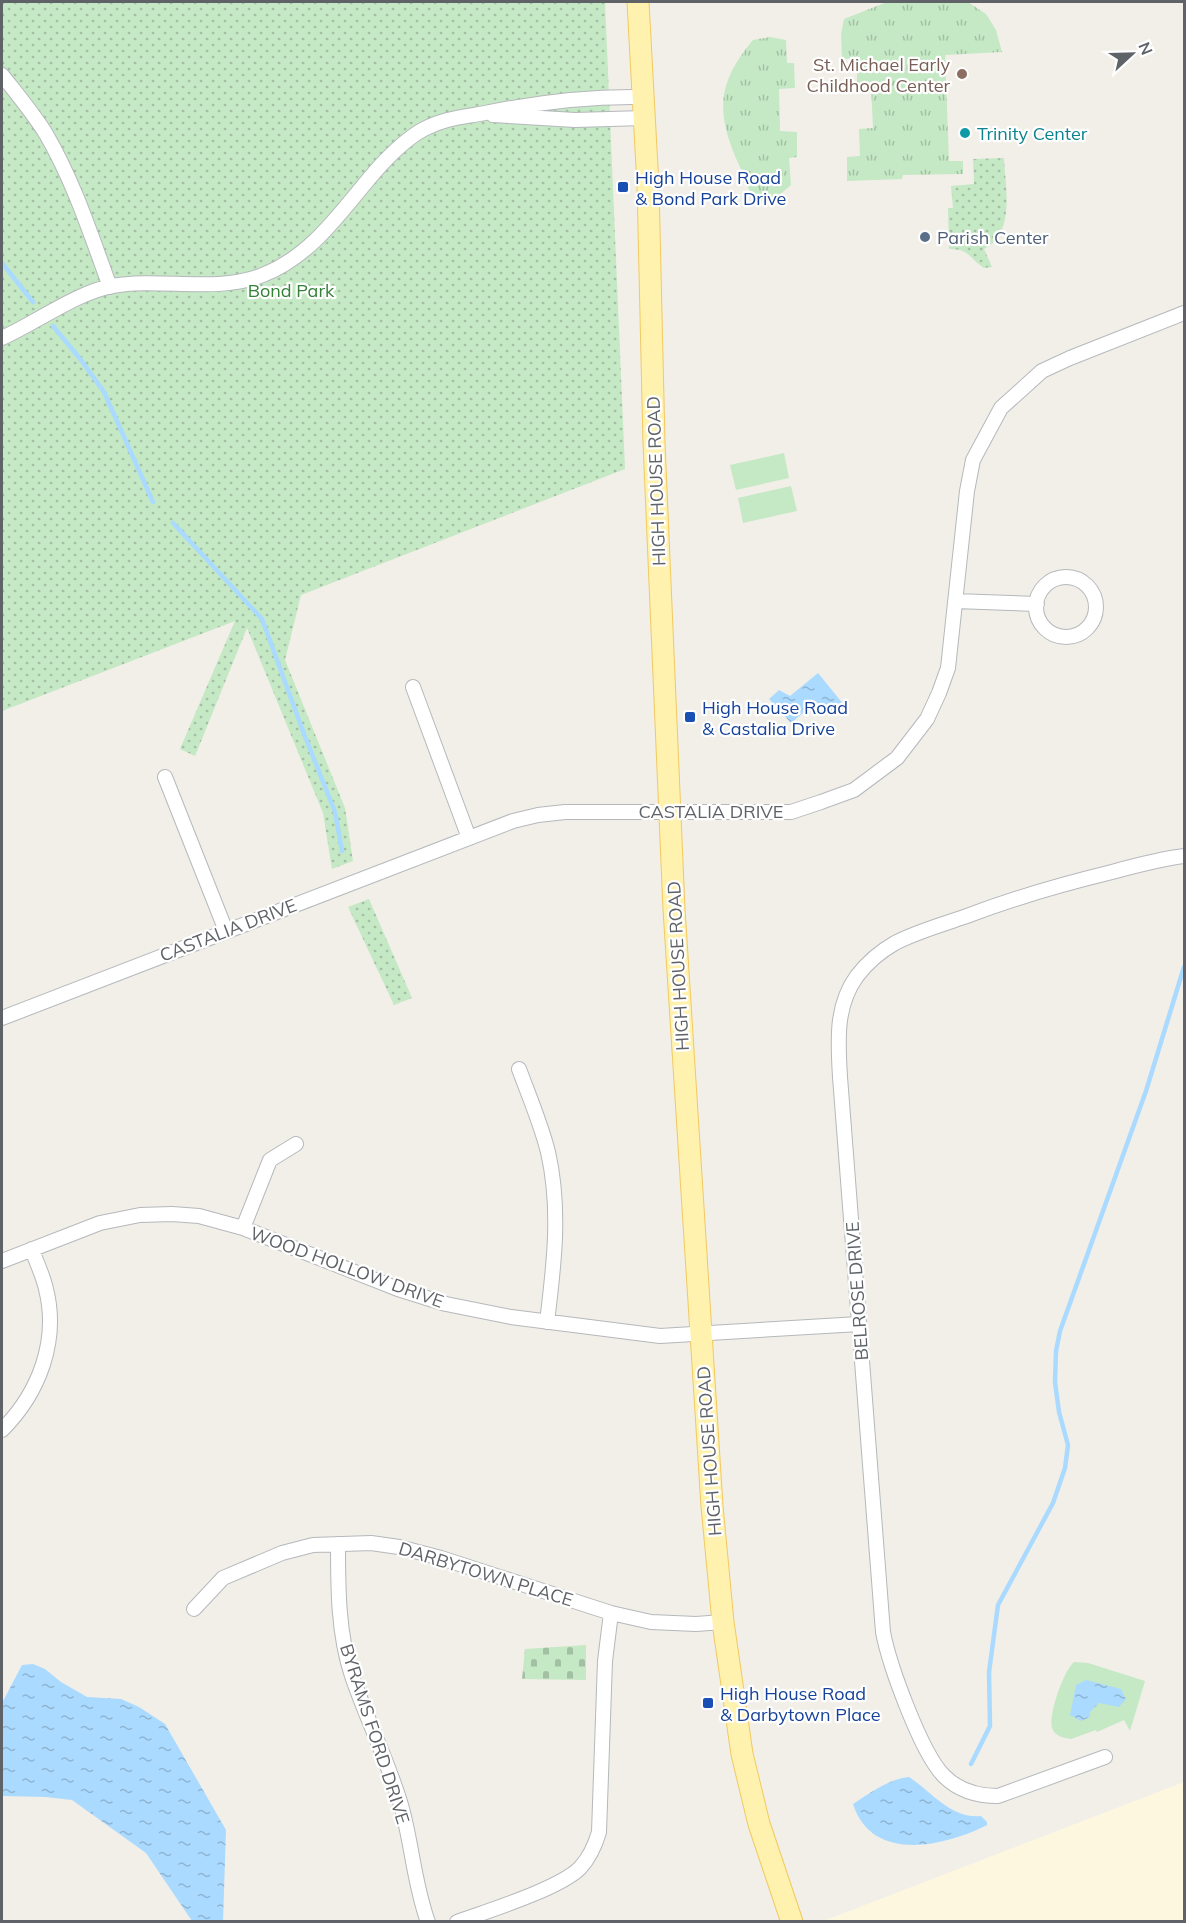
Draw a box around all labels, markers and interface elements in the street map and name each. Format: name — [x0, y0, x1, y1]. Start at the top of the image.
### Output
north arrow — [1102, 24, 1162, 84]
text: N — [1134, 39, 1157, 58]
place label: St. Michael Early Childhood Center — [807, 53, 950, 97]
marker: St. Michael Early Childhood Center — [955, 67, 969, 81]
place label: Trinity Center — [977, 122, 1088, 145]
marker: Trinity Center — [958, 126, 972, 140]
place label: High House Road & Bond Park Drive — [635, 166, 786, 210]
marker: High House Road & Bond Park Drive — [616, 180, 630, 194]
place label: Parish Center — [937, 226, 1049, 249]
marker: Parish Center — [918, 230, 932, 244]
park label: Bond Park — [248, 279, 335, 302]
street label: HIGH HOUSE ROAD — [642, 396, 670, 566]
place label: High House Road & Castalia Drive — [702, 696, 848, 740]
marker: High House Road & Castalia Drive — [683, 710, 697, 724]
street label: CASTALIA DRIVE — [639, 800, 783, 823]
street label: HIGH HOUSE ROAD — [662, 880, 694, 1052]
street label: CASTALIA DRIVE — [156, 893, 300, 967]
street label: WOOD HOLLOW DRIVE — [247, 1221, 447, 1313]
street label: BELROSE DRIVE — [841, 1221, 873, 1361]
street label: HIGH HOUSE ROAD — [692, 1365, 726, 1537]
street label: DARBYTOWN PLACE — [396, 1537, 576, 1611]
street label: BYRAMS FORD DRIVE — [335, 1641, 415, 1827]
place label: High House Road & Darbytown Place — [720, 1682, 881, 1726]
marker: High House Road & Darbytown Place — [701, 1696, 715, 1710]

